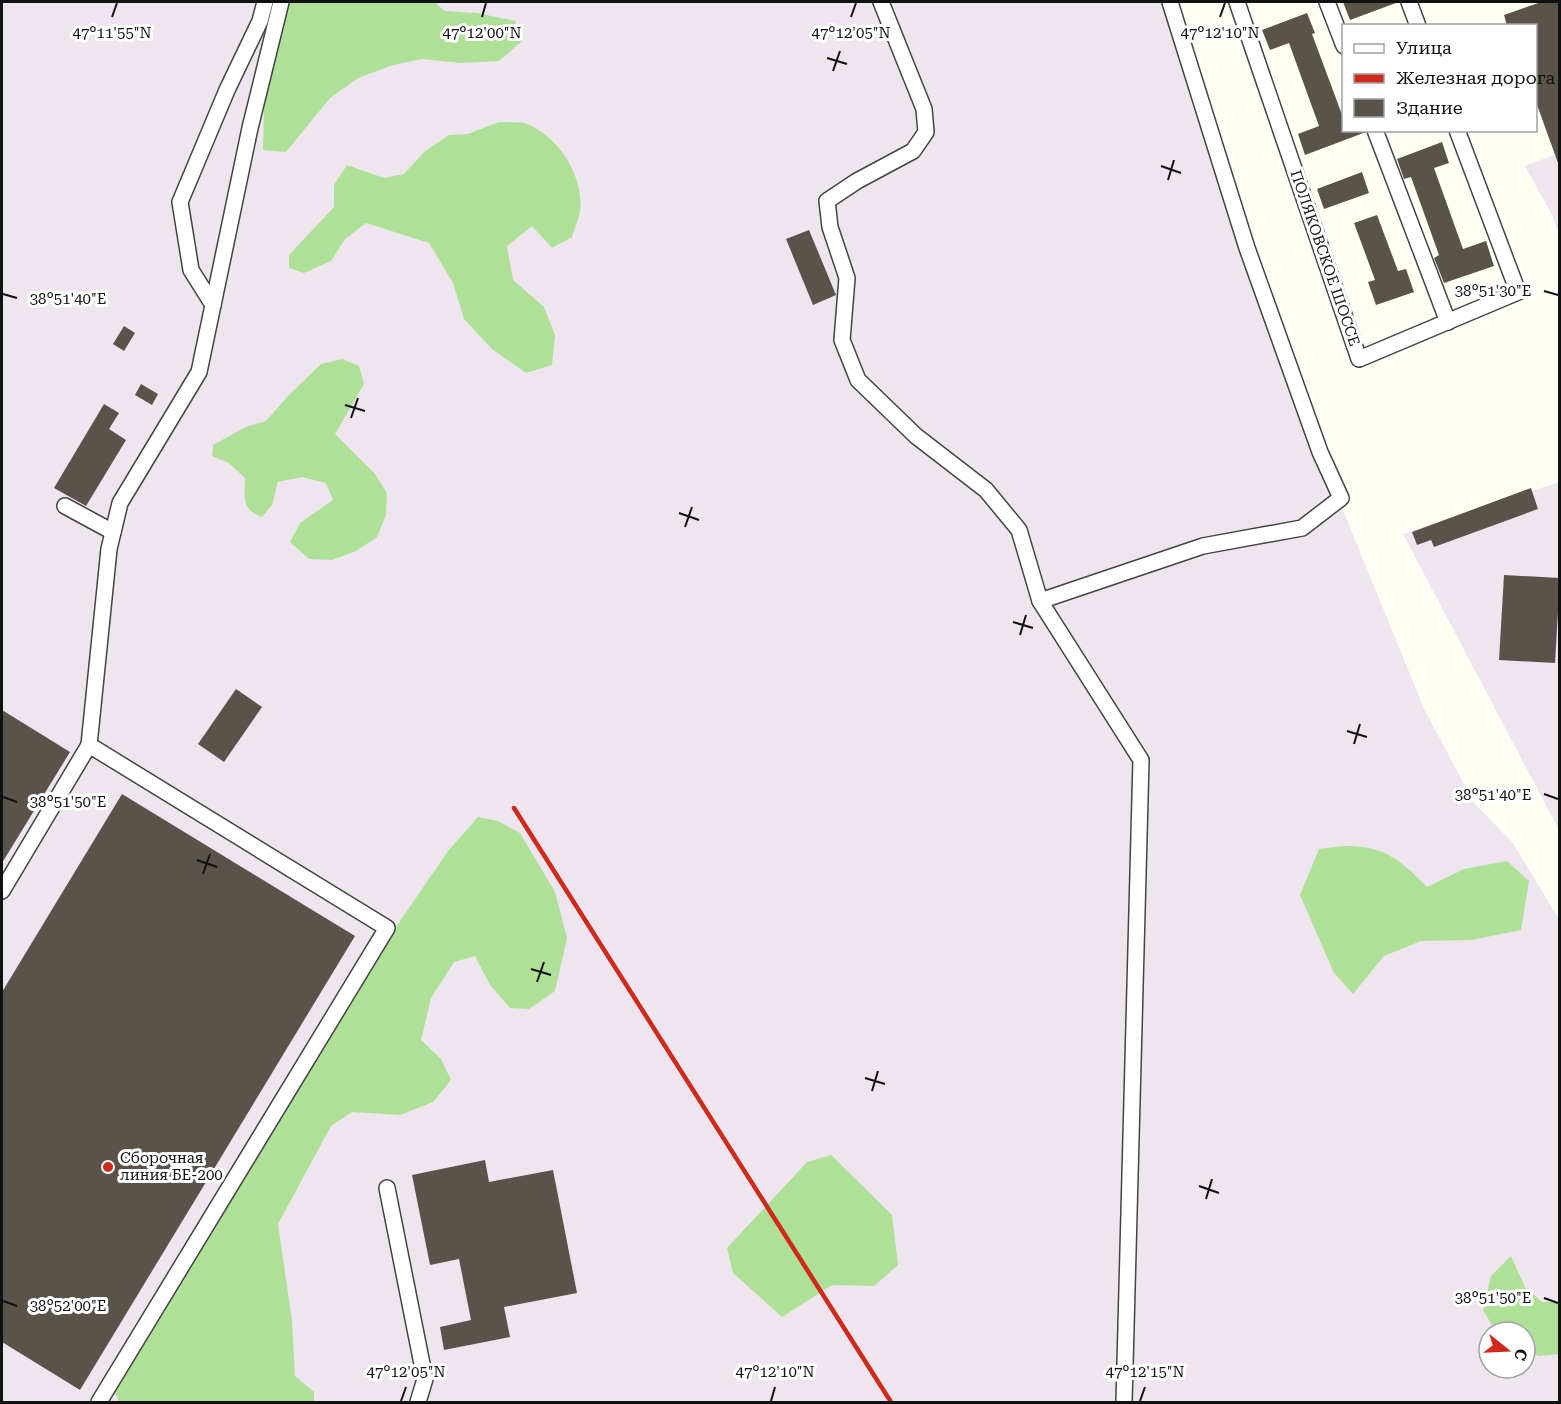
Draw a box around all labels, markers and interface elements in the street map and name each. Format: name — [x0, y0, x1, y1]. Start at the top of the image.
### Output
text: 47°11'55"N — [72, 24, 152, 42]
text: 47°12'00"N — [442, 24, 522, 42]
text: 47°12'05"N — [811, 24, 891, 42]
text: 47°12'10"N — [1180, 24, 1260, 42]
legend — [1342, 24, 1537, 132]
text: Улица — [1396, 37, 1452, 58]
text: Железная дорога — [1396, 67, 1556, 88]
text: Здание — [1396, 97, 1463, 118]
street label: ПОЛЯКОВСКОЕ ШОССЕ — [1286, 168, 1364, 348]
text: 38°51'30"E — [1455, 282, 1531, 300]
text: 38°51'40"E — [30, 290, 106, 308]
text: 38°51'40"E — [1455, 786, 1531, 804]
text: 38°51'50"E — [30, 793, 106, 811]
place label: Сборочная линия БЕ-200 — [120, 1149, 223, 1184]
marker: Сборочная линия БЕ-200 — [101, 1160, 115, 1174]
text: 38°51'50"E — [1455, 1289, 1531, 1307]
text: 38°52'00"E — [30, 1297, 106, 1315]
north arrow — [1477, 1320, 1537, 1380]
text: С — [1510, 1346, 1532, 1363]
text: 47°12'05"N — [366, 1363, 446, 1381]
text: 47°12'10"N — [735, 1363, 815, 1381]
text: 47°12'15"N — [1105, 1363, 1185, 1381]

